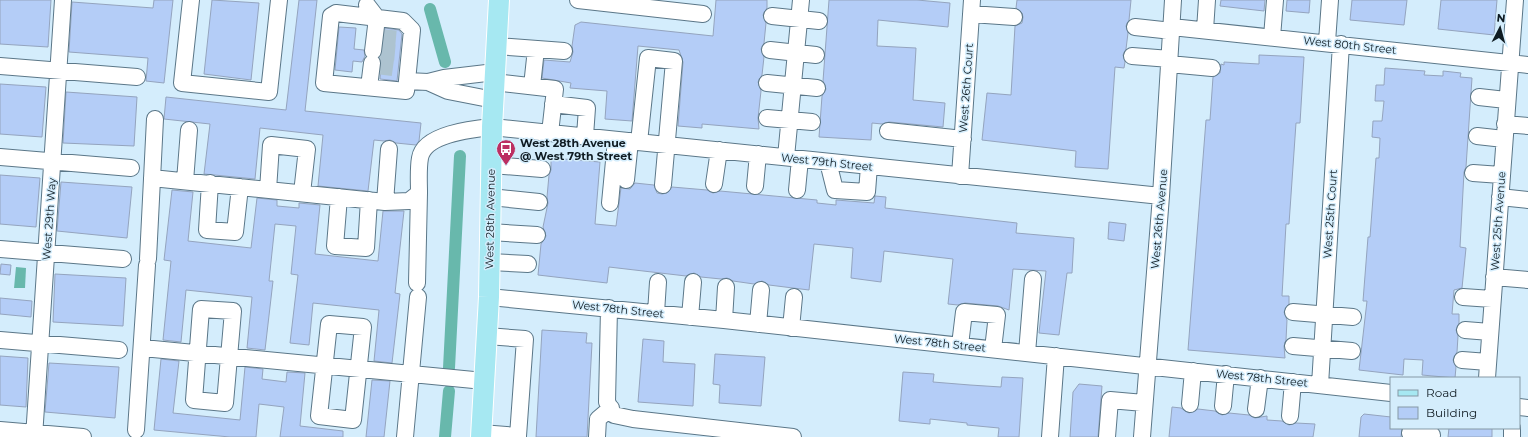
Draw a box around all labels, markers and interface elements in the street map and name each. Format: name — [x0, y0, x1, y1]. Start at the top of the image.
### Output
north arrow — [1480, 8, 1520, 48]
text: N — [1496, 11, 1506, 25]
street label: West 80th Street — [1303, 33, 1398, 57]
street label: West 26th Court — [956, 42, 976, 133]
place label: West 28th Avenue @ West 79th Street — [520, 136, 632, 163]
bus stop icon: West 28th Avenue @ West 79th Street — [495, 138, 517, 166]
street label: West 79th Street — [780, 150, 874, 174]
street label: West 28th Avenue — [482, 168, 498, 269]
street label: West 26th Avenue — [1148, 168, 1170, 270]
street label: West 25th Court — [1320, 169, 1340, 259]
street label: West 25th Avenue — [1488, 170, 1508, 271]
street label: West 29th Way — [39, 177, 59, 261]
street label: West 78th Street — [571, 297, 665, 321]
street label: West 78th Street — [893, 331, 987, 355]
street label: West 78th Street — [1215, 366, 1309, 390]
legend — [1390, 377, 1520, 429]
text: Road — [1426, 385, 1457, 400]
text: Building — [1426, 405, 1477, 420]

